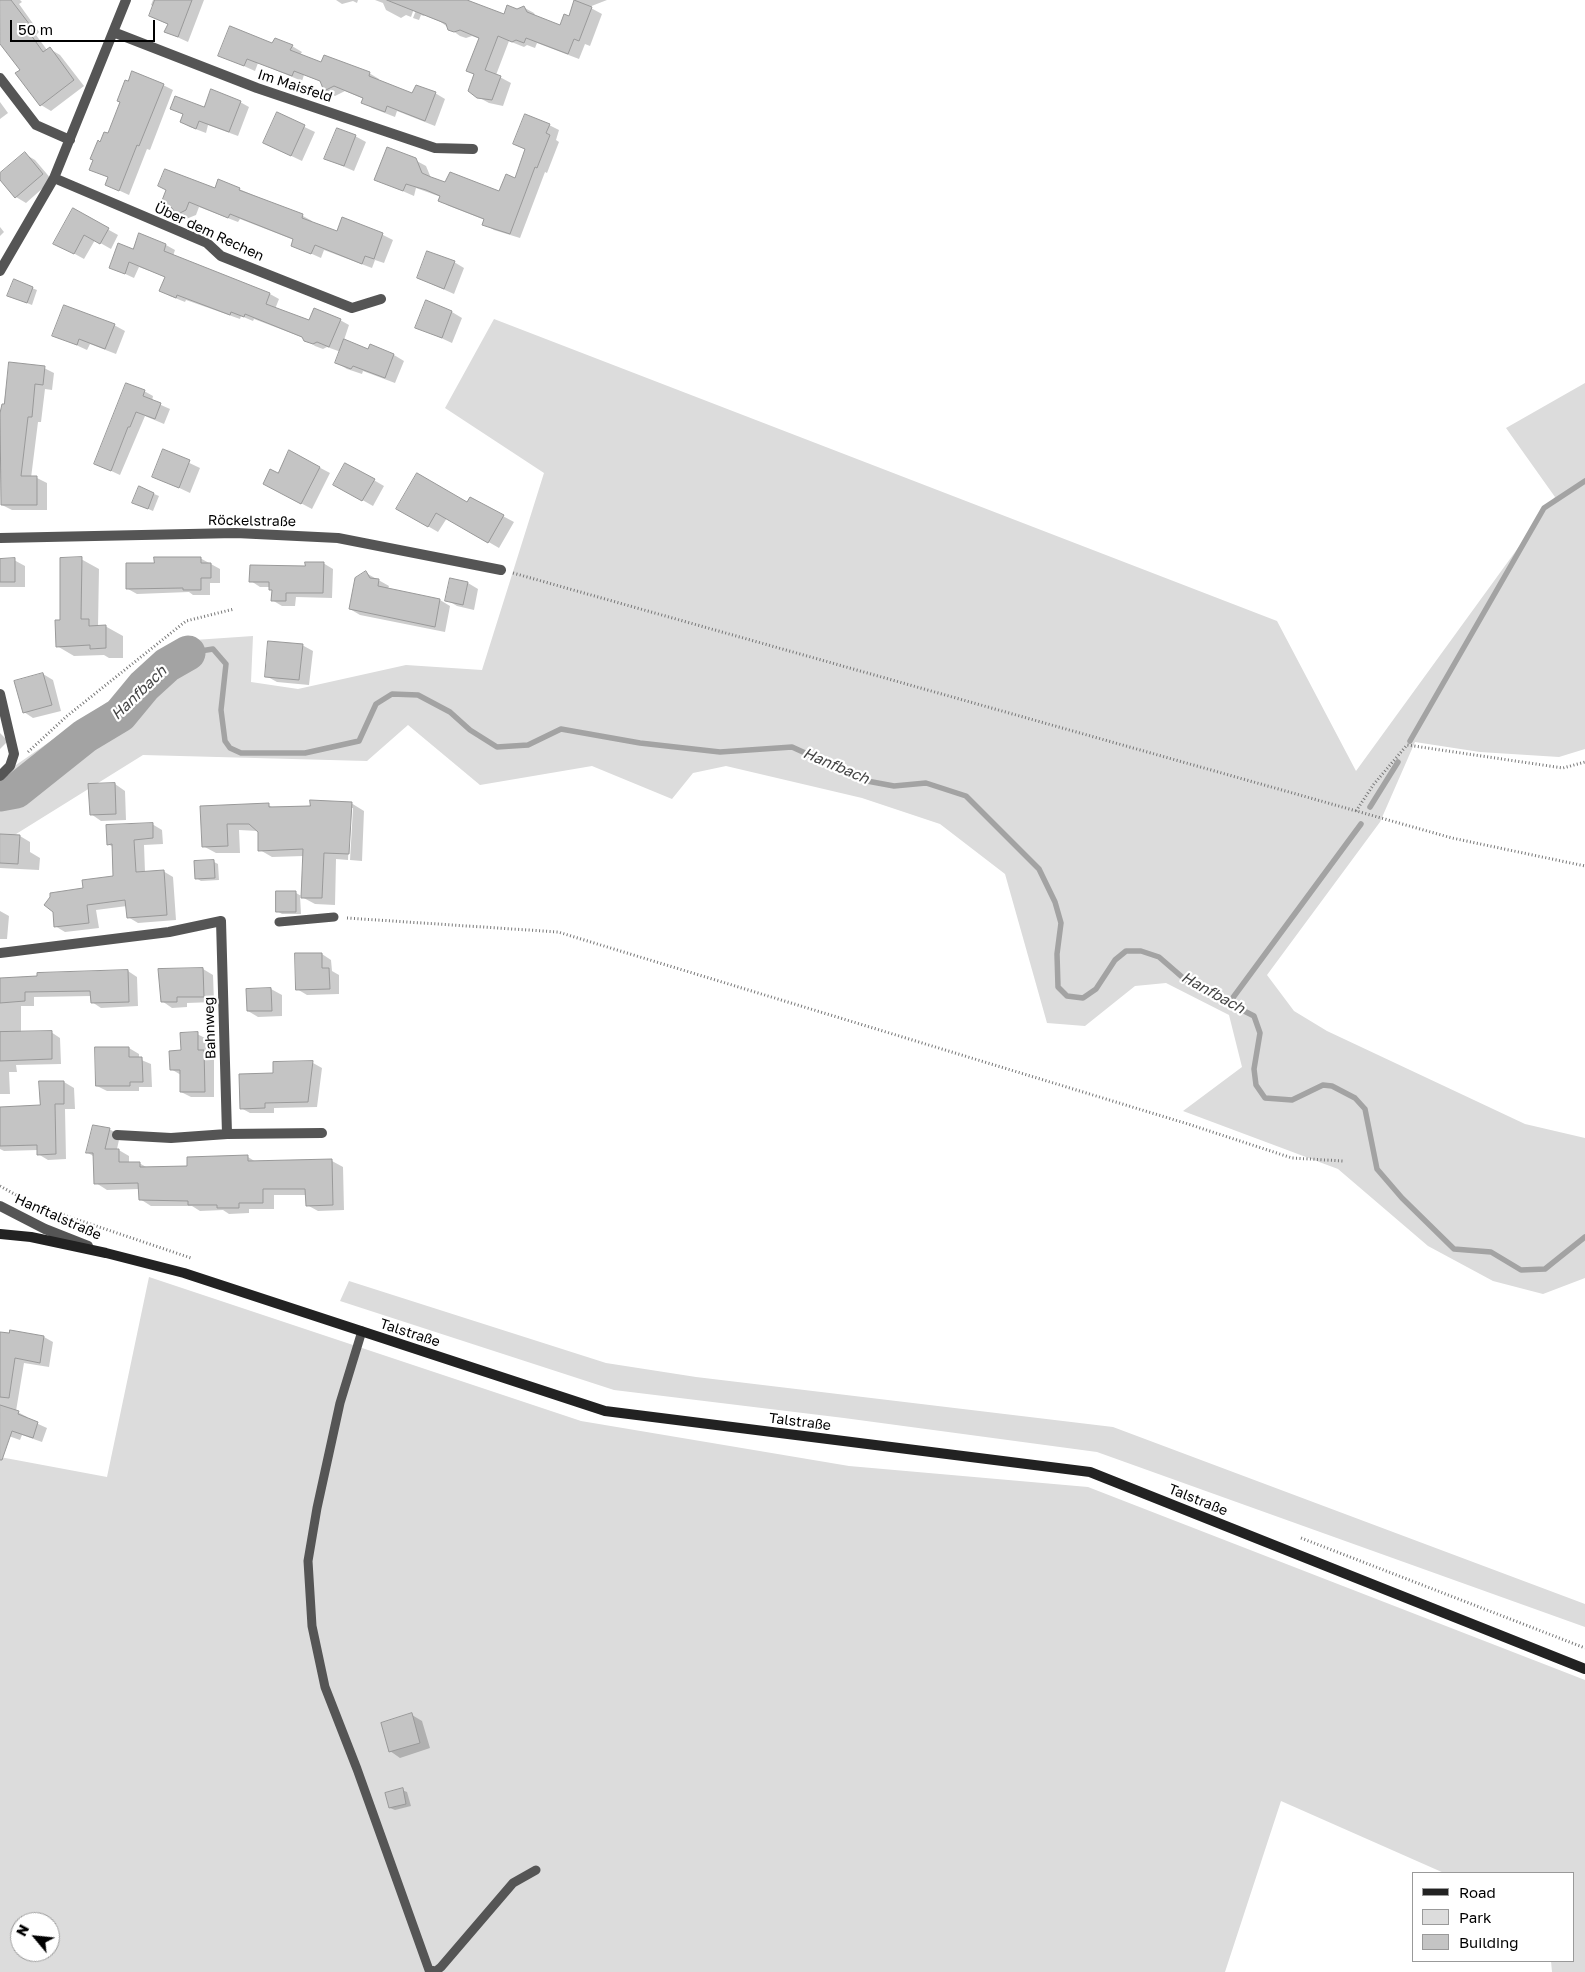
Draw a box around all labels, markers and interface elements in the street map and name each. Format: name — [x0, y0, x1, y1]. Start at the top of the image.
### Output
scale bar — [12, 10, 158, 42]
text: 50 m — [18, 20, 53, 38]
street label: Im Maisfeld — [256, 66, 334, 106]
street label: Über dem Rechen — [152, 199, 266, 265]
street label: Röckelstraße — [208, 512, 296, 530]
water label: Hanfbach — [108, 662, 170, 724]
water label: Hanfbach — [800, 744, 872, 788]
water label: Hanfbach — [1178, 968, 1248, 1018]
street label: Bahnweg — [201, 997, 219, 1059]
street label: Hanftalstraße — [12, 1190, 104, 1244]
street label: Talstraße — [378, 1315, 442, 1351]
street label: Talstraße — [768, 1410, 832, 1434]
street label: Talstraße — [1166, 1481, 1230, 1519]
legend — [1412, 1872, 1575, 1962]
text: Road — [1459, 1883, 1496, 1901]
text: Park — [1459, 1908, 1491, 1926]
north arrow — [10, 1912, 60, 1962]
text: N — [12, 1922, 32, 1939]
text: Building — [1459, 1933, 1519, 1951]

